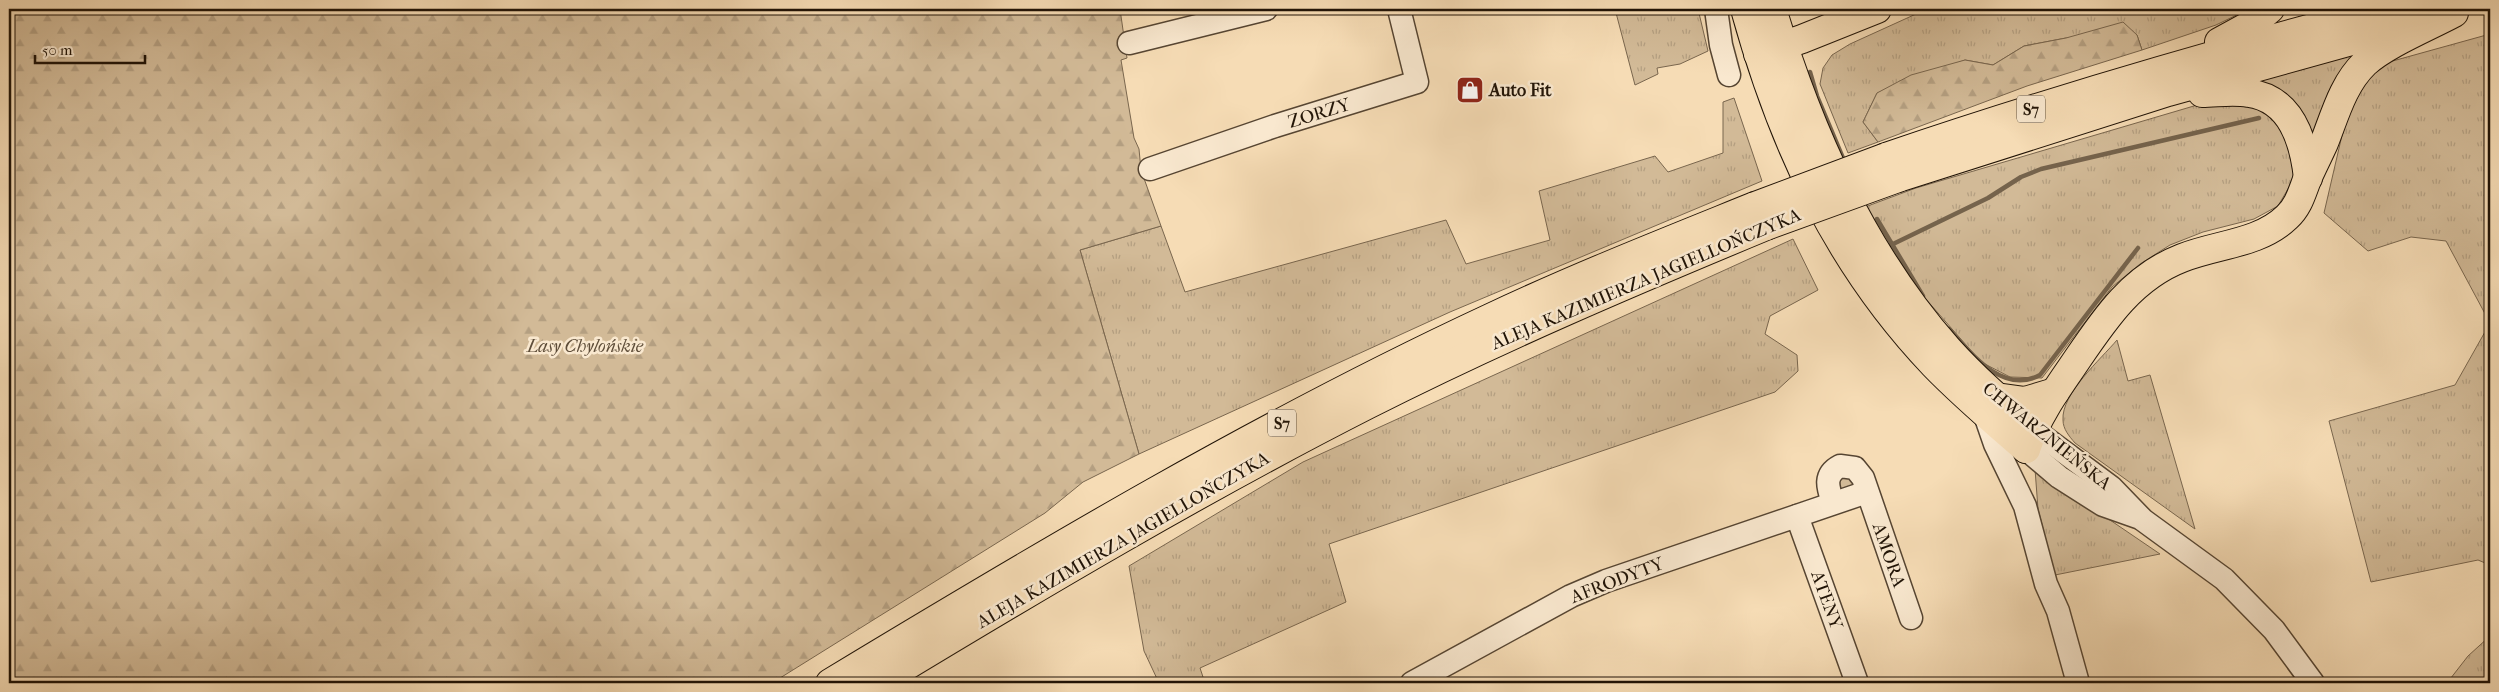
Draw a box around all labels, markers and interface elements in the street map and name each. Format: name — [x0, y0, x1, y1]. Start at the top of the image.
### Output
scale bar — [35, 32, 145, 64]
text: 50 m — [42, 41, 73, 59]
shop icon: Auto Fit — [1455, 75, 1485, 105]
place label: Auto Fit — [1488, 80, 1552, 101]
street label: ZORZY — [1286, 94, 1353, 133]
road number: S7 — [2017, 96, 2045, 122]
street label: ALEJA KAZIMIERZA JAGIELLOŃCZYKA — [1487, 203, 1804, 355]
park label: Lasy Chylońskie — [525, 336, 644, 357]
street label: CHWARZNIEŃSKA — [1978, 377, 2116, 495]
road number: S7 — [1268, 409, 1296, 436]
street label: ALEJA KAZIMIERZA JAGIELLOŃCZYKA — [972, 447, 1273, 634]
street label: AMORA — [1867, 519, 1909, 590]
street label: AFRODYTY — [1567, 553, 1667, 608]
street label: ATENY — [1806, 567, 1847, 633]

